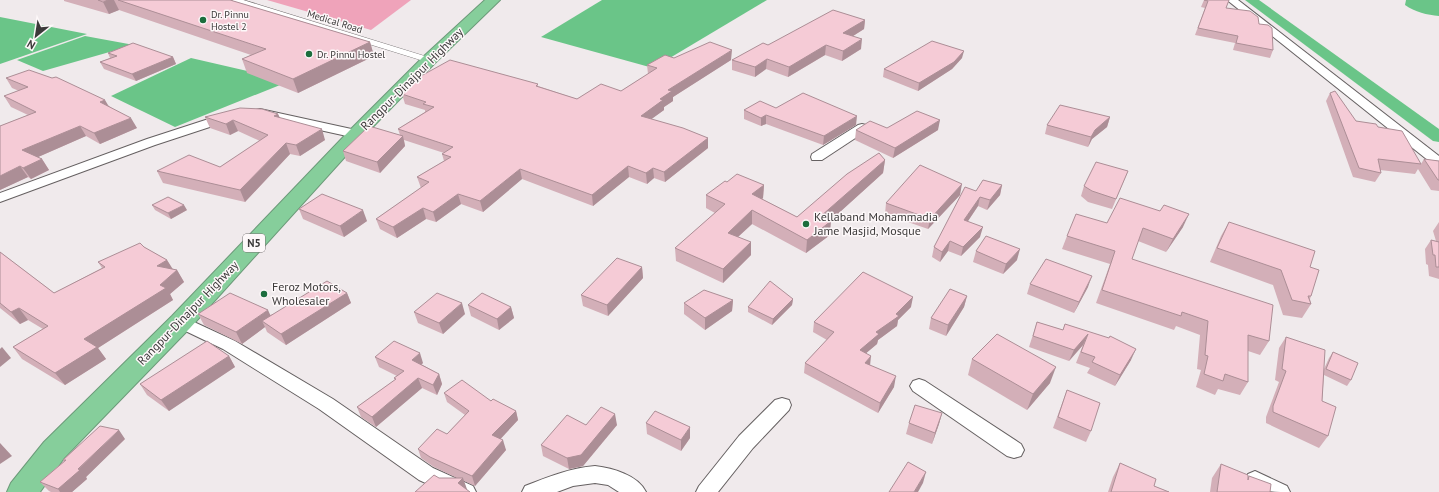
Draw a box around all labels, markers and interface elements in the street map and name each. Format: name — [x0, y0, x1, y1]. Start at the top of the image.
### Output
street label: Medical Road — [306, 7, 364, 36]
place label: Dr. Pinnu Hostel 2 — [211, 8, 249, 33]
marker: Dr. Pinnu Hostel 2 — [198, 15, 208, 25]
north arrow — [16, 16, 56, 56]
street label: Rangpur-Dinajpur Highway — [357, 24, 466, 133]
text: N — [24, 37, 38, 53]
place label: Dr. Pinnu Hostel — [317, 48, 385, 61]
marker: Dr. Pinnu Hostel — [304, 49, 314, 59]
place label: Kellaband Mohammadia Jame Masjid, Mosque — [813, 209, 938, 238]
marker: Kellaband Mohammadia Jame Masjid, Mosque — [801, 219, 811, 229]
road number: N5 — [243, 234, 265, 252]
street label: Rangpur-Dinajpur Highway — [134, 257, 242, 368]
place label: Feroz Motors, Wholesaler — [272, 279, 341, 308]
marker: Feroz Motors, Wholesaler — [259, 289, 269, 299]

